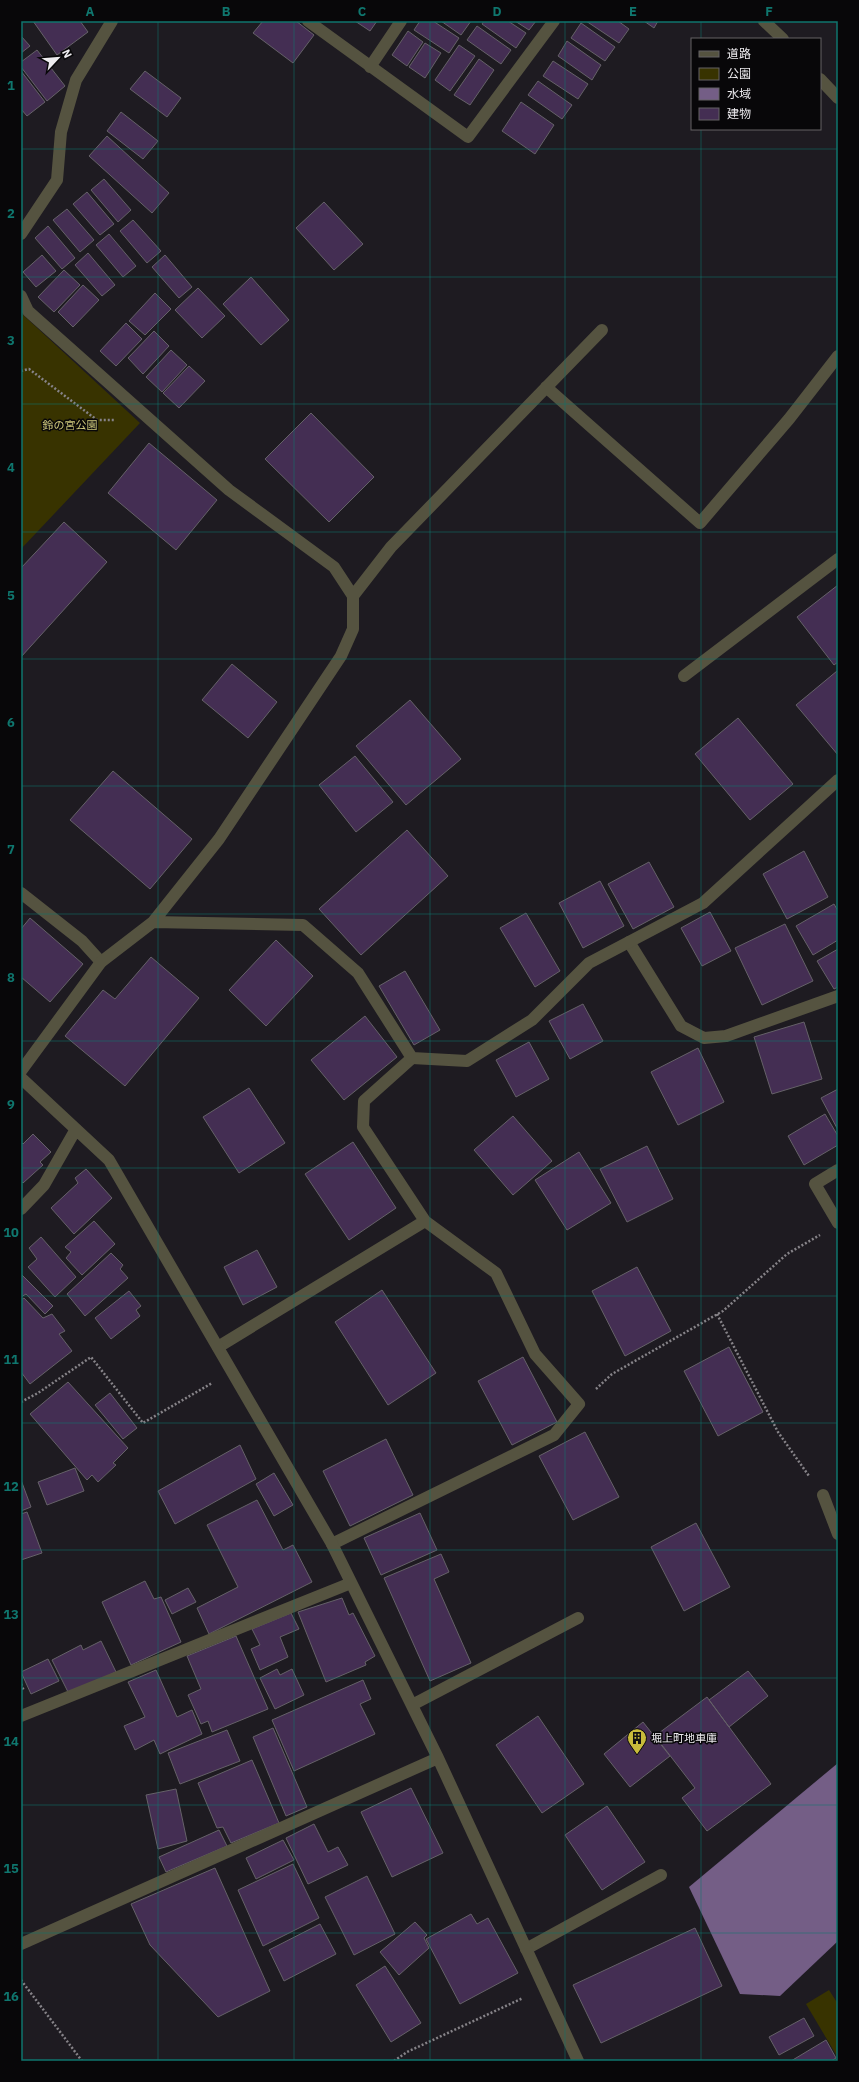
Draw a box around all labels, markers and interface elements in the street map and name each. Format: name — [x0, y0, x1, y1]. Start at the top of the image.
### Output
text: A — [86, 3, 95, 20]
text: B — [222, 3, 231, 20]
text: C — [358, 3, 367, 20]
text: D — [492, 3, 502, 20]
text: E — [629, 3, 637, 20]
text: F — [765, 3, 773, 20]
north arrow — [38, 38, 78, 78]
legend — [691, 38, 821, 130]
text: 道路 — [727, 46, 751, 61]
text: N — [59, 47, 75, 60]
text: 公園 — [727, 66, 751, 81]
text: 1 — [7, 77, 15, 94]
text: 水域 — [727, 86, 751, 101]
text: 建物 — [727, 106, 751, 121]
text: 2 — [7, 205, 15, 222]
text: 3 — [7, 332, 15, 349]
park label: 鈴の宮公園 — [43, 418, 98, 432]
text: 4 — [7, 459, 15, 476]
text: 5 — [7, 587, 15, 604]
text: 6 — [7, 714, 15, 731]
text: 7 — [7, 841, 15, 858]
text: 8 — [7, 969, 15, 986]
text: 9 — [7, 1096, 15, 1113]
text: 10 — [3, 1224, 19, 1241]
text: 11 — [3, 1351, 19, 1368]
text: 12 — [3, 1478, 19, 1495]
text: 13 — [3, 1606, 19, 1623]
building icon: 堀上町地車庫 — [626, 1727, 648, 1755]
place label: 堀上町地車庫 — [651, 1731, 717, 1745]
text: 14 — [3, 1733, 19, 1750]
text: 15 — [3, 1860, 19, 1877]
text: 16 — [3, 1988, 19, 2005]

